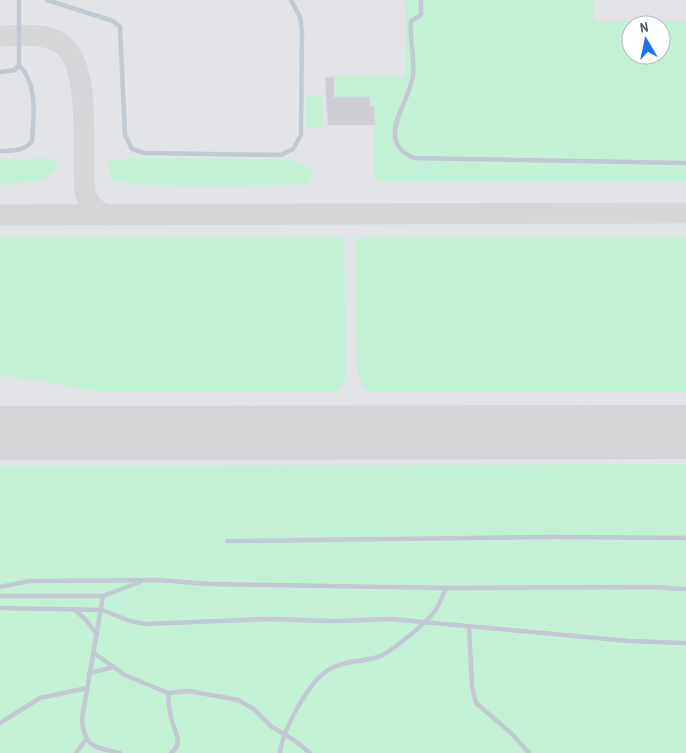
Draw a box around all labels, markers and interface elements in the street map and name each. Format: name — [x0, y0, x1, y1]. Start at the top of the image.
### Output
north arrow — [621, 15, 671, 65]
text: N — [638, 18, 649, 37]

